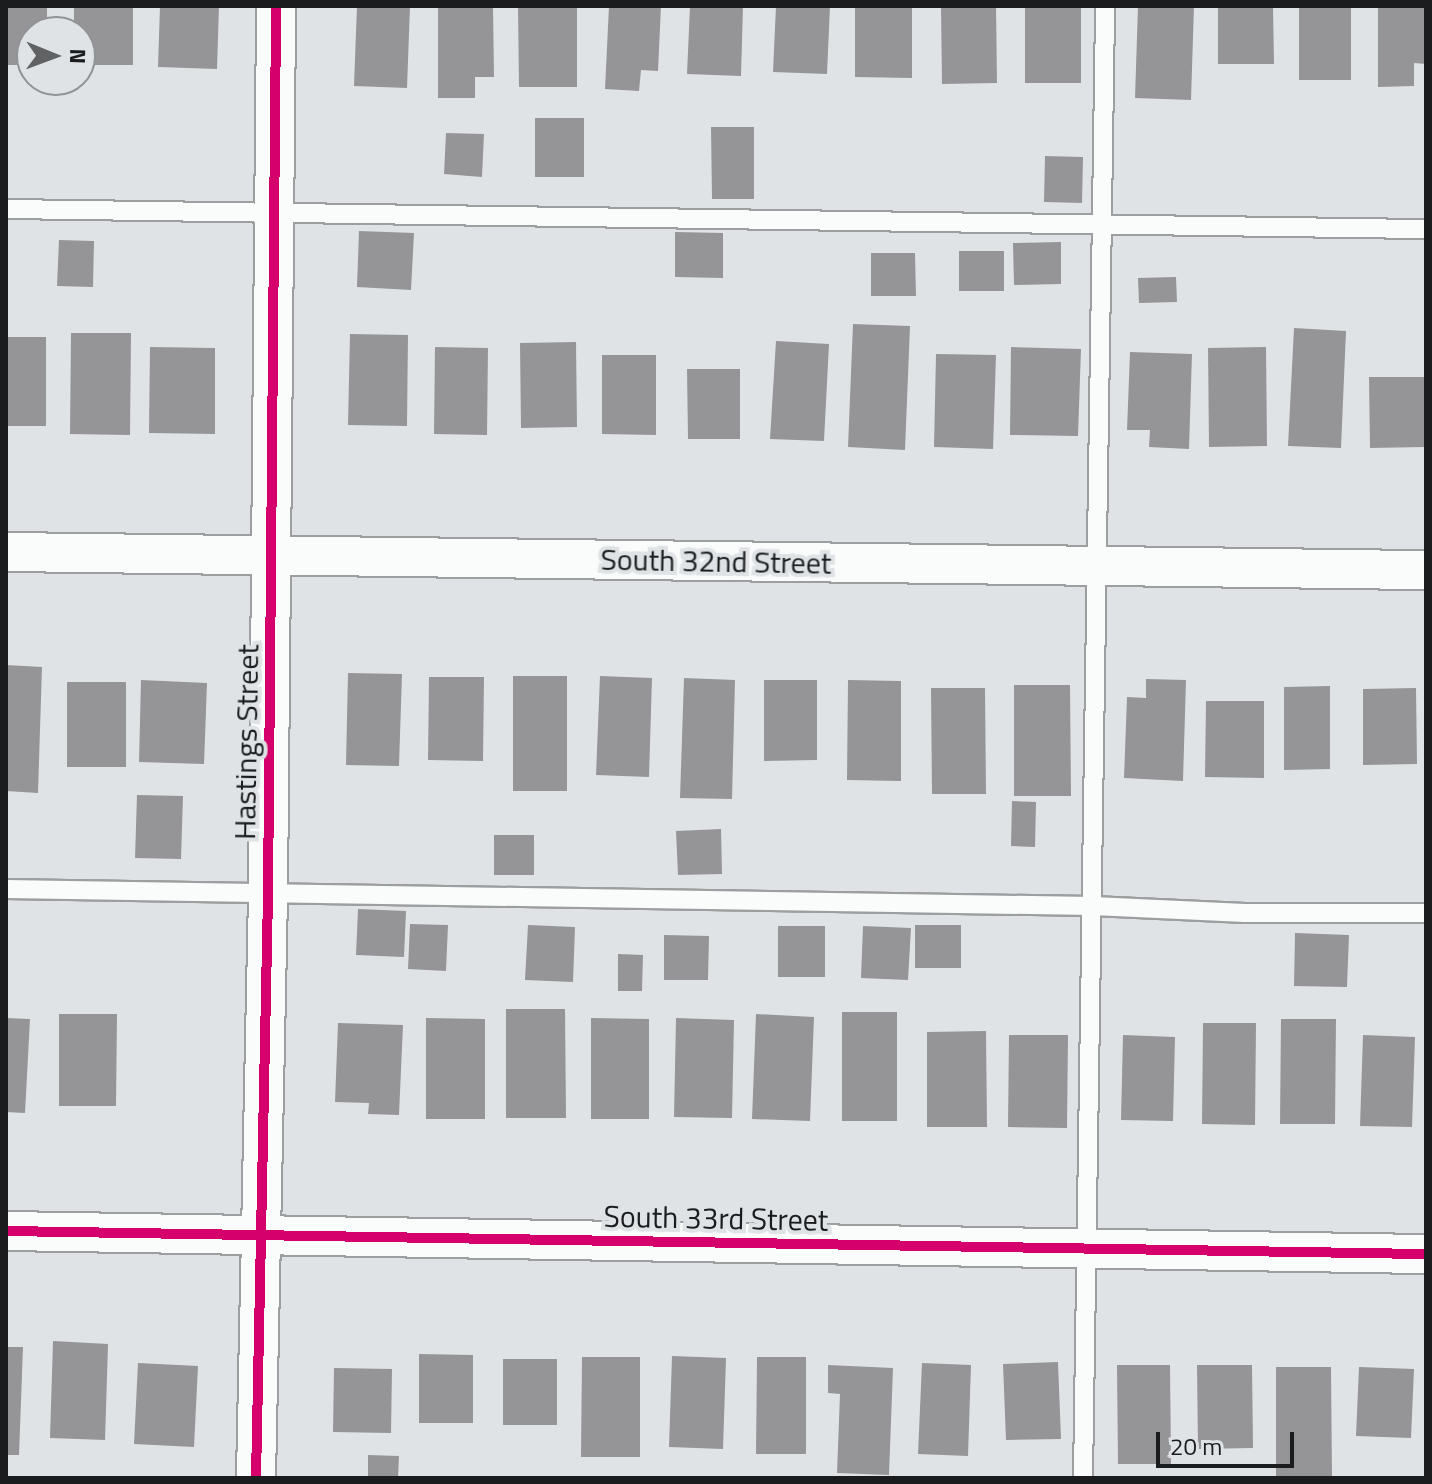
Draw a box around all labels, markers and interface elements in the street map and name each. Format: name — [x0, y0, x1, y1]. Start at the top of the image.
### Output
north arrow — [16, 16, 96, 96]
text: N — [61, 48, 95, 64]
street label: South 32nd Street — [600, 541, 832, 581]
street label: Hastings Street — [226, 644, 266, 840]
street label: South 33rd Street — [603, 1198, 829, 1238]
scale bar — [1160, 1416, 1298, 1466]
text: 20 m — [1170, 1428, 1222, 1464]

